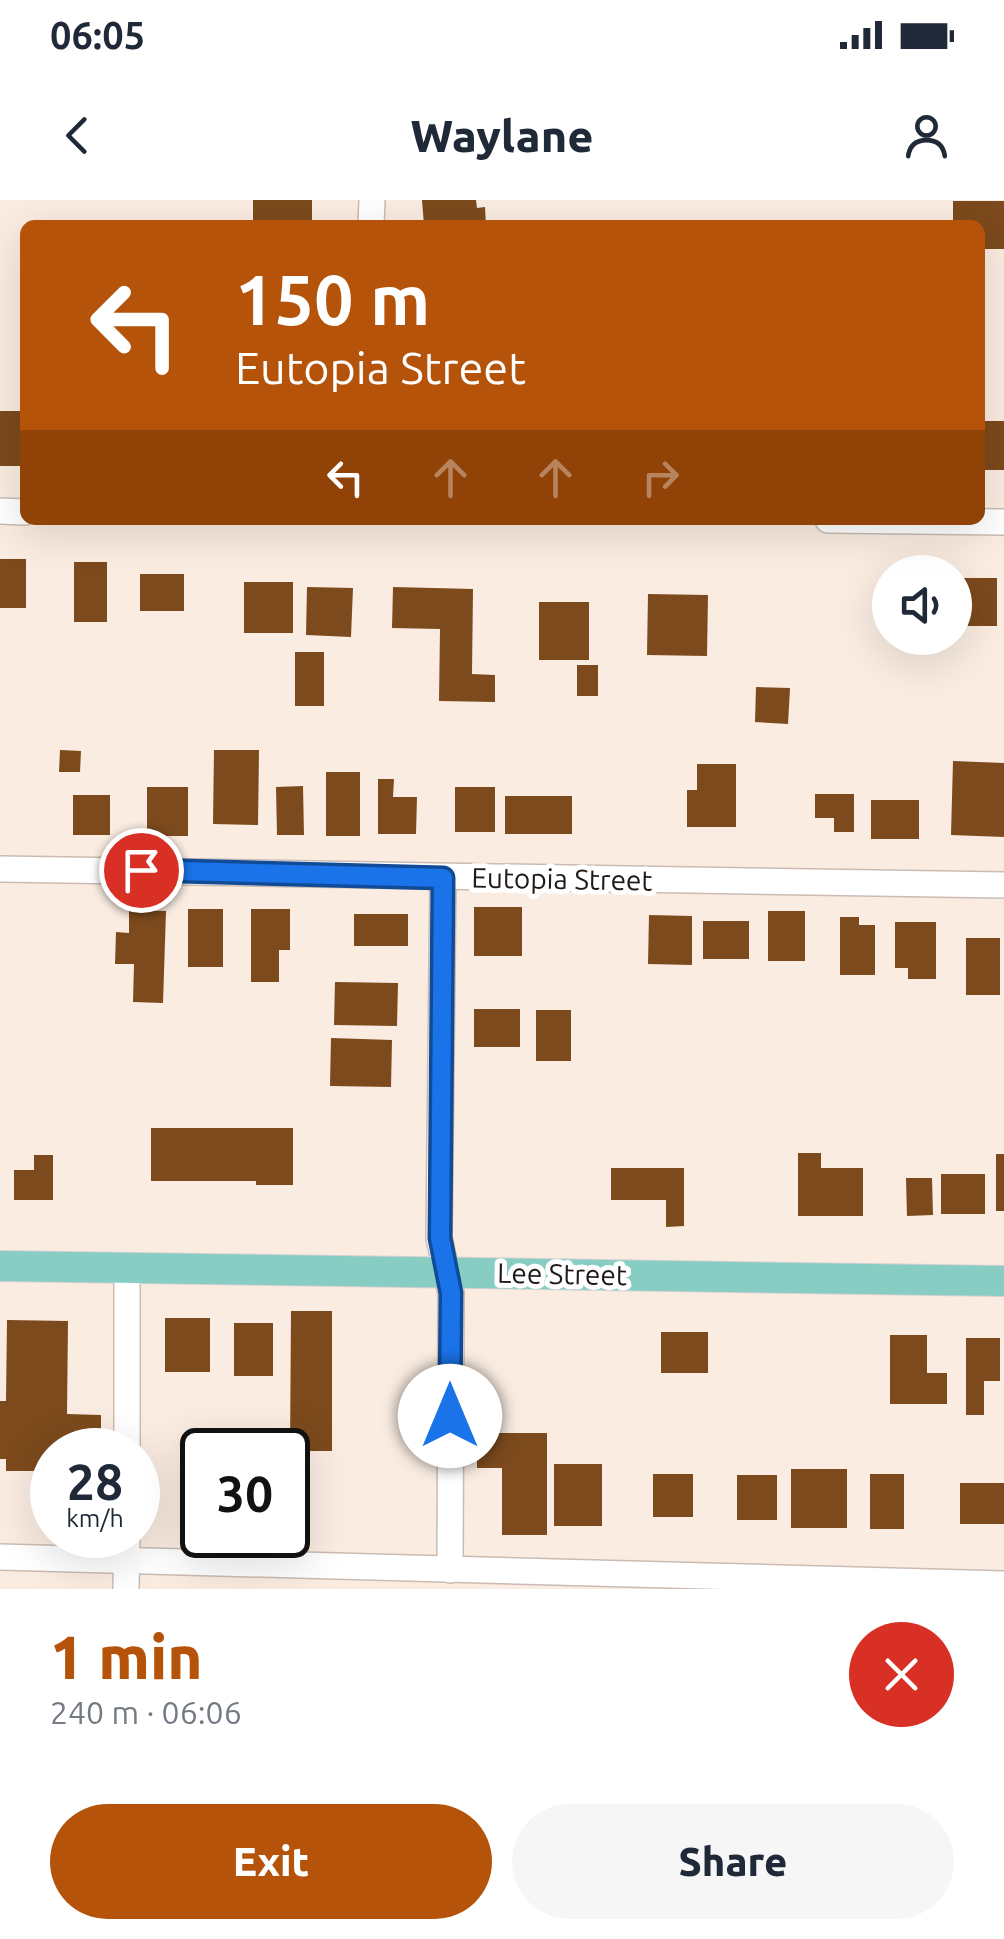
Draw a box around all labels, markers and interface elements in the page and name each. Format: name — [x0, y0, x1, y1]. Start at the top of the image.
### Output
text: 06:05 — [50, 14, 145, 56]
icon: back — [50, 108, 105, 163]
icon: person — [899, 108, 954, 163]
text: Waylane — [411, 110, 593, 161]
icon: left — [70, 260, 200, 390]
text: 150 m — [235, 260, 430, 338]
text: Eutopia Street — [235, 342, 526, 393]
icon: left — [318, 450, 373, 505]
icon: ahead — [423, 450, 478, 505]
icon: ahead — [528, 450, 583, 505]
icon: right — [633, 450, 688, 505]
map controls — [872, 555, 972, 655]
button: sound — [872, 555, 972, 655]
pin — [99, 828, 184, 913]
icon: arrive — [114, 843, 169, 898]
street label: Eutopia Street — [471, 861, 653, 896]
street label: Lee Street — [497, 1257, 627, 1290]
position arrow — [398, 1364, 502, 1468]
speed limit sign: 30 — [180, 1428, 310, 1558]
text: 28 — [67, 1453, 123, 1509]
text: km/h — [66, 1504, 124, 1532]
button: close — [849, 1622, 954, 1727]
text: 1 min — [50, 1623, 203, 1690]
text: 240 m · 06:06 — [50, 1694, 242, 1730]
button: Exit — [50, 1804, 492, 1919]
button: Share — [512, 1804, 954, 1919]

